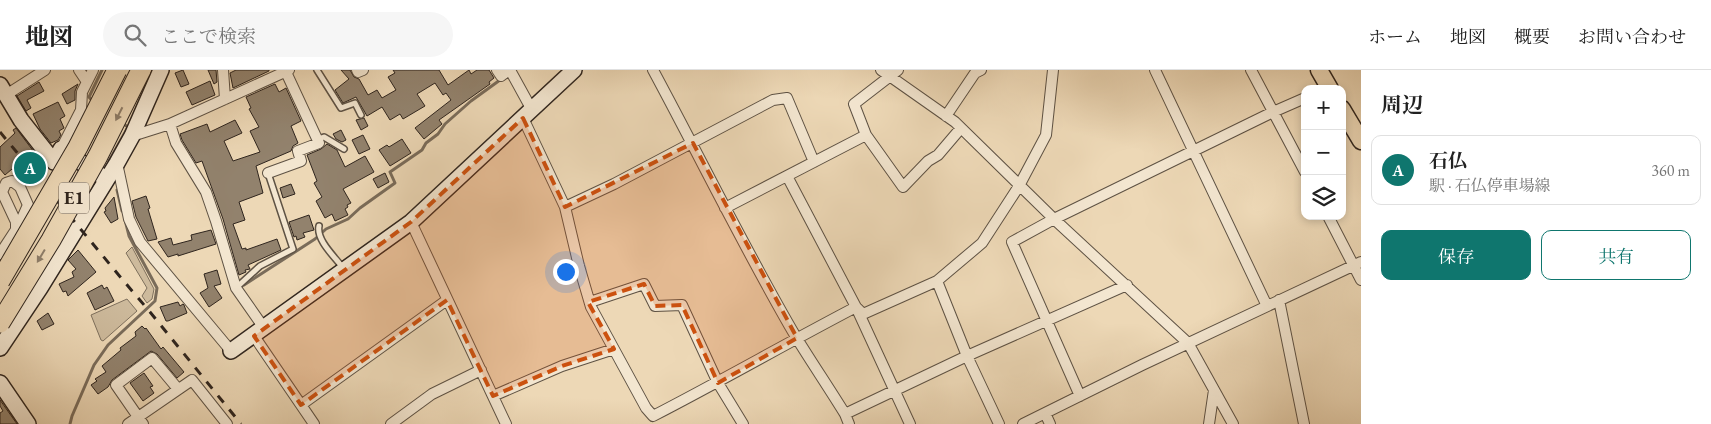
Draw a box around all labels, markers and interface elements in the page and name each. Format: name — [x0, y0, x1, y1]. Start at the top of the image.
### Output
search box — [103, 12, 453, 57]
text: 地図 — [25, 21, 73, 52]
icon: search — [121, 21, 149, 49]
text: ここで検索 — [161, 24, 256, 49]
text: ホーム — [1368, 25, 1422, 48]
text: 地図 — [1450, 25, 1486, 48]
text: 概要 — [1514, 25, 1550, 48]
text: お問い合わせ — [1578, 25, 1686, 48]
map controls — [1301, 85, 1346, 220]
button: + — [1301, 85, 1346, 130]
text: 周辺 — [1381, 91, 1423, 118]
one-way arrow — [115, 106, 123, 121]
button: − — [1301, 130, 1346, 175]
text: 石仏 — [1429, 148, 1467, 173]
pin: A — [14, 149, 46, 187]
text: A — [1392, 160, 1404, 181]
text: 360 m — [1651, 160, 1690, 181]
button: layers — [1301, 175, 1346, 220]
text: 駅 · 石仏停車場線 — [1429, 175, 1551, 196]
road number: E1 — [59, 182, 89, 214]
button: 保存 — [1381, 230, 1531, 280]
button: 共有 — [1541, 230, 1691, 280]
one-way arrow — [36, 249, 45, 262]
your location — [553, 259, 579, 285]

